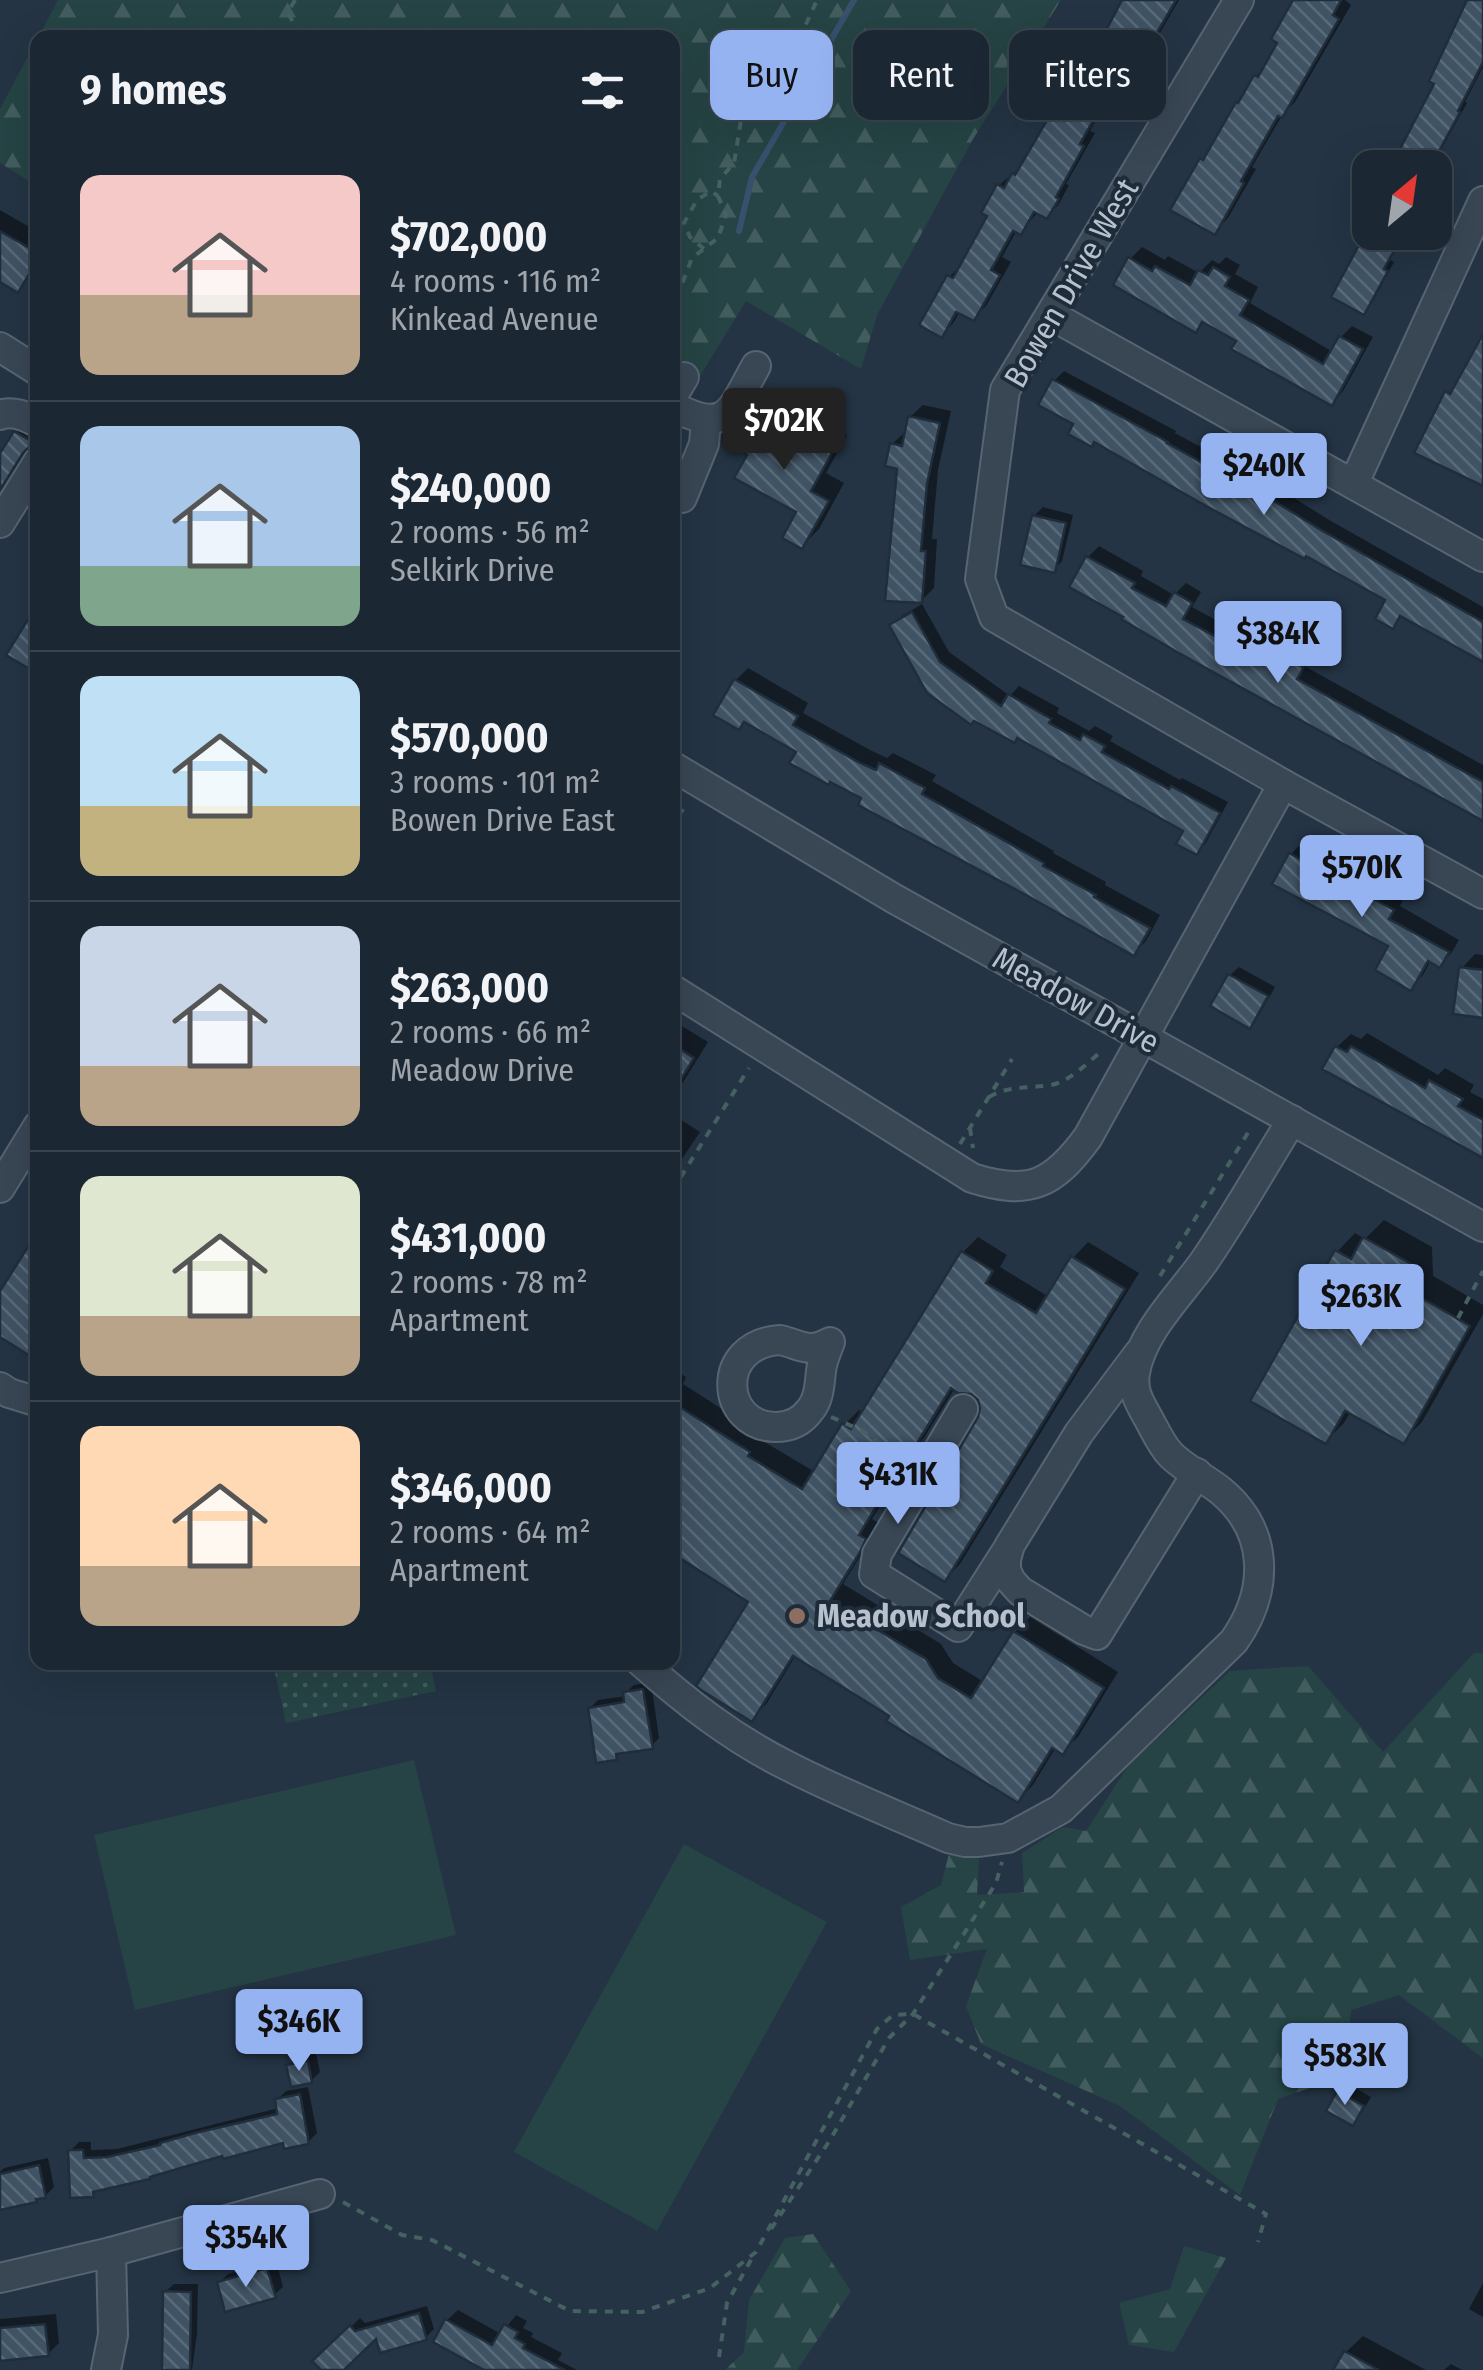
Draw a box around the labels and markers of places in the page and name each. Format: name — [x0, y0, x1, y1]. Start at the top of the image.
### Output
pin: $702K — [714, 388, 854, 473]
pin: $240K — [1194, 433, 1334, 518]
pin: $384K — [1208, 601, 1348, 686]
pin: $570K — [1292, 835, 1432, 920]
pin: $263K — [1291, 1264, 1431, 1349]
pin: $431K — [828, 1442, 968, 1527]
place label: Meadow School — [817, 1597, 1026, 1635]
marker: Meadow School — [786, 1605, 808, 1627]
pin: $346K — [229, 1989, 369, 2074]
pin: $583K — [1275, 2023, 1415, 2108]
pin: $354K — [176, 2205, 316, 2290]

